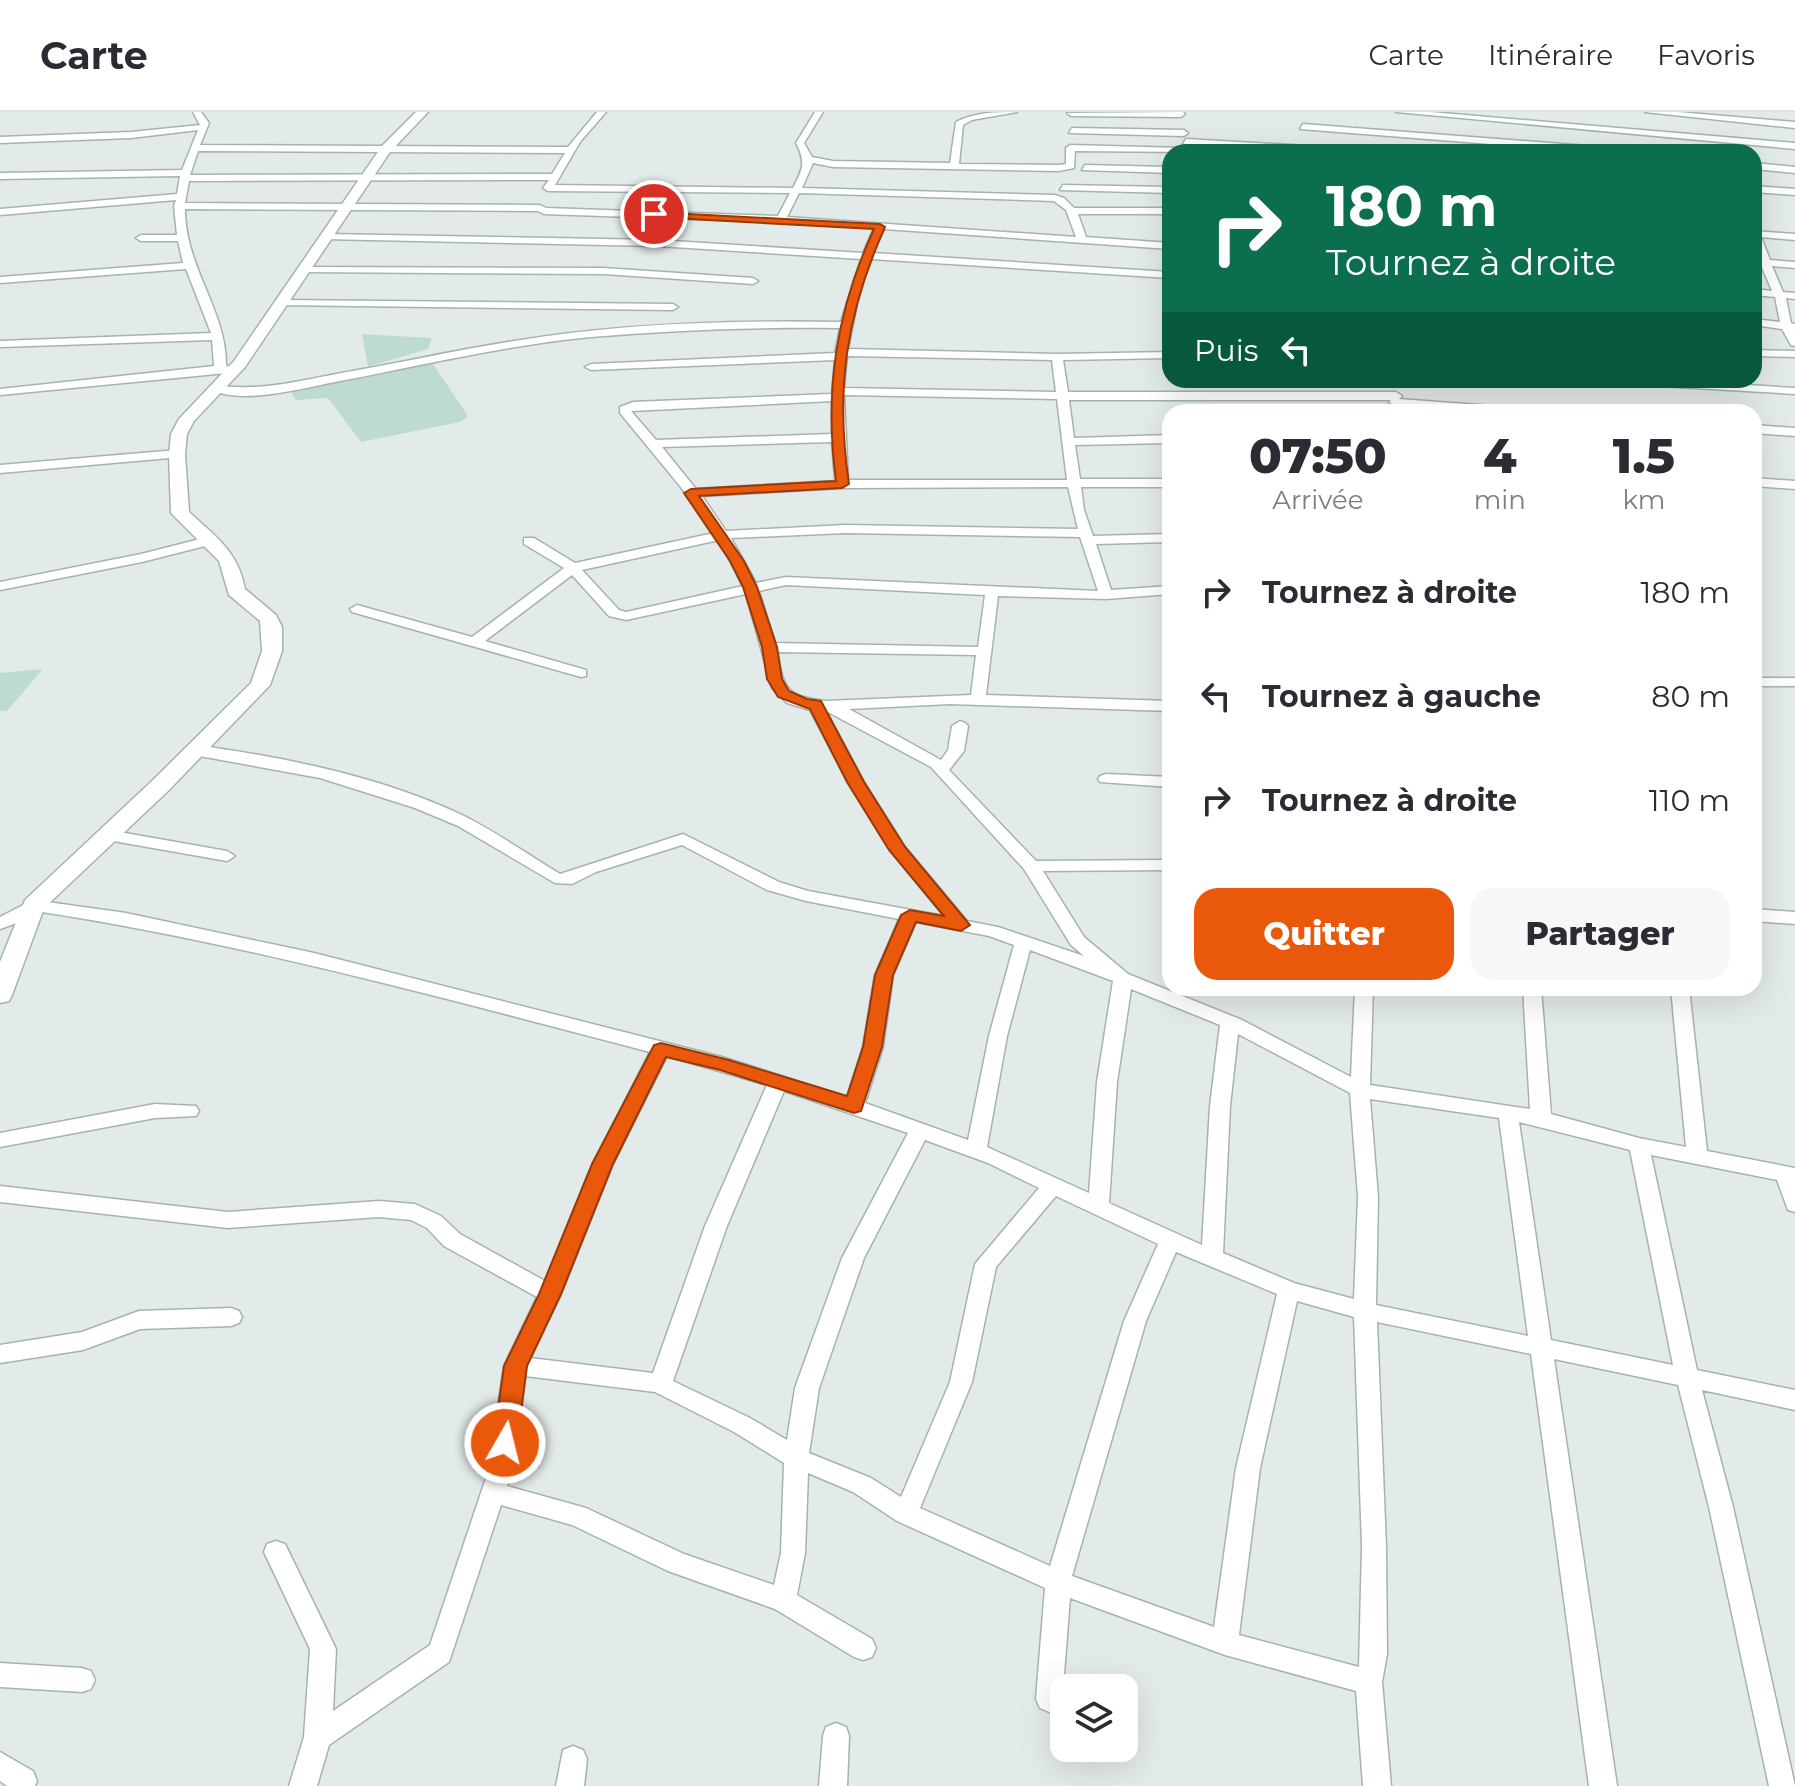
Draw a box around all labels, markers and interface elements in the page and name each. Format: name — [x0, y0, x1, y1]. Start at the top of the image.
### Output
text: Carte — [40, 32, 148, 79]
text: Carte — [1368, 38, 1444, 72]
text: Itinéraire — [1488, 38, 1613, 72]
text: Favoris — [1657, 38, 1755, 72]
text: 180 m — [1326, 172, 1498, 240]
icon: right — [1194, 176, 1298, 280]
pin — [620, 180, 688, 248]
icon: arrive — [632, 192, 676, 236]
text: Tournez à droite — [1326, 240, 1616, 284]
icon: left — [1274, 328, 1318, 372]
text: Puis — [1194, 332, 1258, 369]
text: 07:50 — [1249, 427, 1387, 485]
text: 4 — [1483, 427, 1517, 485]
text: 1.5 — [1613, 427, 1675, 485]
text: Arrivée — [1272, 484, 1363, 516]
text: min — [1474, 484, 1526, 516]
text: km — [1622, 484, 1665, 516]
icon: right — [1194, 570, 1238, 614]
text: Tournez à droite — [1262, 574, 1517, 611]
text: 180 m — [1640, 574, 1730, 611]
icon: left — [1194, 674, 1238, 718]
text: Tournez à gauche — [1262, 678, 1541, 715]
text: 80 m — [1651, 678, 1730, 715]
icon: right — [1194, 778, 1238, 822]
text: Tournez à droite — [1262, 782, 1517, 819]
text: 110 m — [1649, 782, 1730, 819]
button: Quitter — [1194, 888, 1454, 980]
button: Partager — [1470, 888, 1730, 980]
position arrow — [463, 1401, 547, 1485]
map controls — [1050, 1674, 1138, 1762]
button: layers — [1050, 1674, 1138, 1762]

